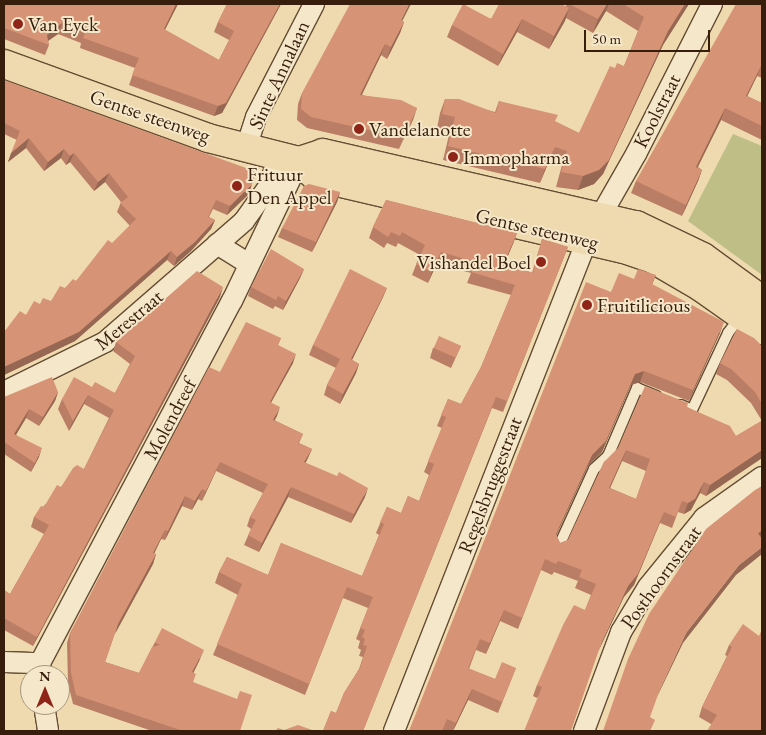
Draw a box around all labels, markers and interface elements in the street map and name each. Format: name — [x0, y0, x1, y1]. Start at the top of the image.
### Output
place label: Van Eyck — [28, 12, 98, 36]
street label: Sinte Annalaan — [243, 17, 315, 133]
marker: Van Eyck — [12, 18, 24, 30]
scale bar — [586, 20, 712, 52]
text: 50 m — [592, 29, 621, 48]
street label: Koolstraat — [628, 70, 686, 152]
street label: Gentse steenweg — [87, 84, 213, 148]
place label: Vandelanotte — [369, 117, 470, 141]
marker: Vandelanotte — [353, 123, 365, 135]
place label: Immopharma — [463, 145, 569, 169]
marker: Immopharma — [447, 151, 459, 163]
place label: Frituur Den Appel — [247, 163, 332, 210]
marker: Frituur Den Appel — [231, 180, 243, 192]
street label: Gentse steenweg — [473, 203, 601, 255]
place label: Vishandel Boel — [417, 250, 531, 274]
marker: Vishandel Boel — [535, 256, 547, 268]
street label: Merestraat — [90, 285, 168, 355]
place label: Fruitilicious — [597, 293, 690, 317]
marker: Fruitilicious — [581, 299, 593, 311]
street label: Molendreef — [139, 374, 201, 464]
street label: Regelsbruggestraat — [453, 413, 527, 557]
street label: Posthoornstraat — [616, 521, 706, 633]
north arrow — [20, 665, 70, 715]
text: N — [39, 667, 51, 685]

